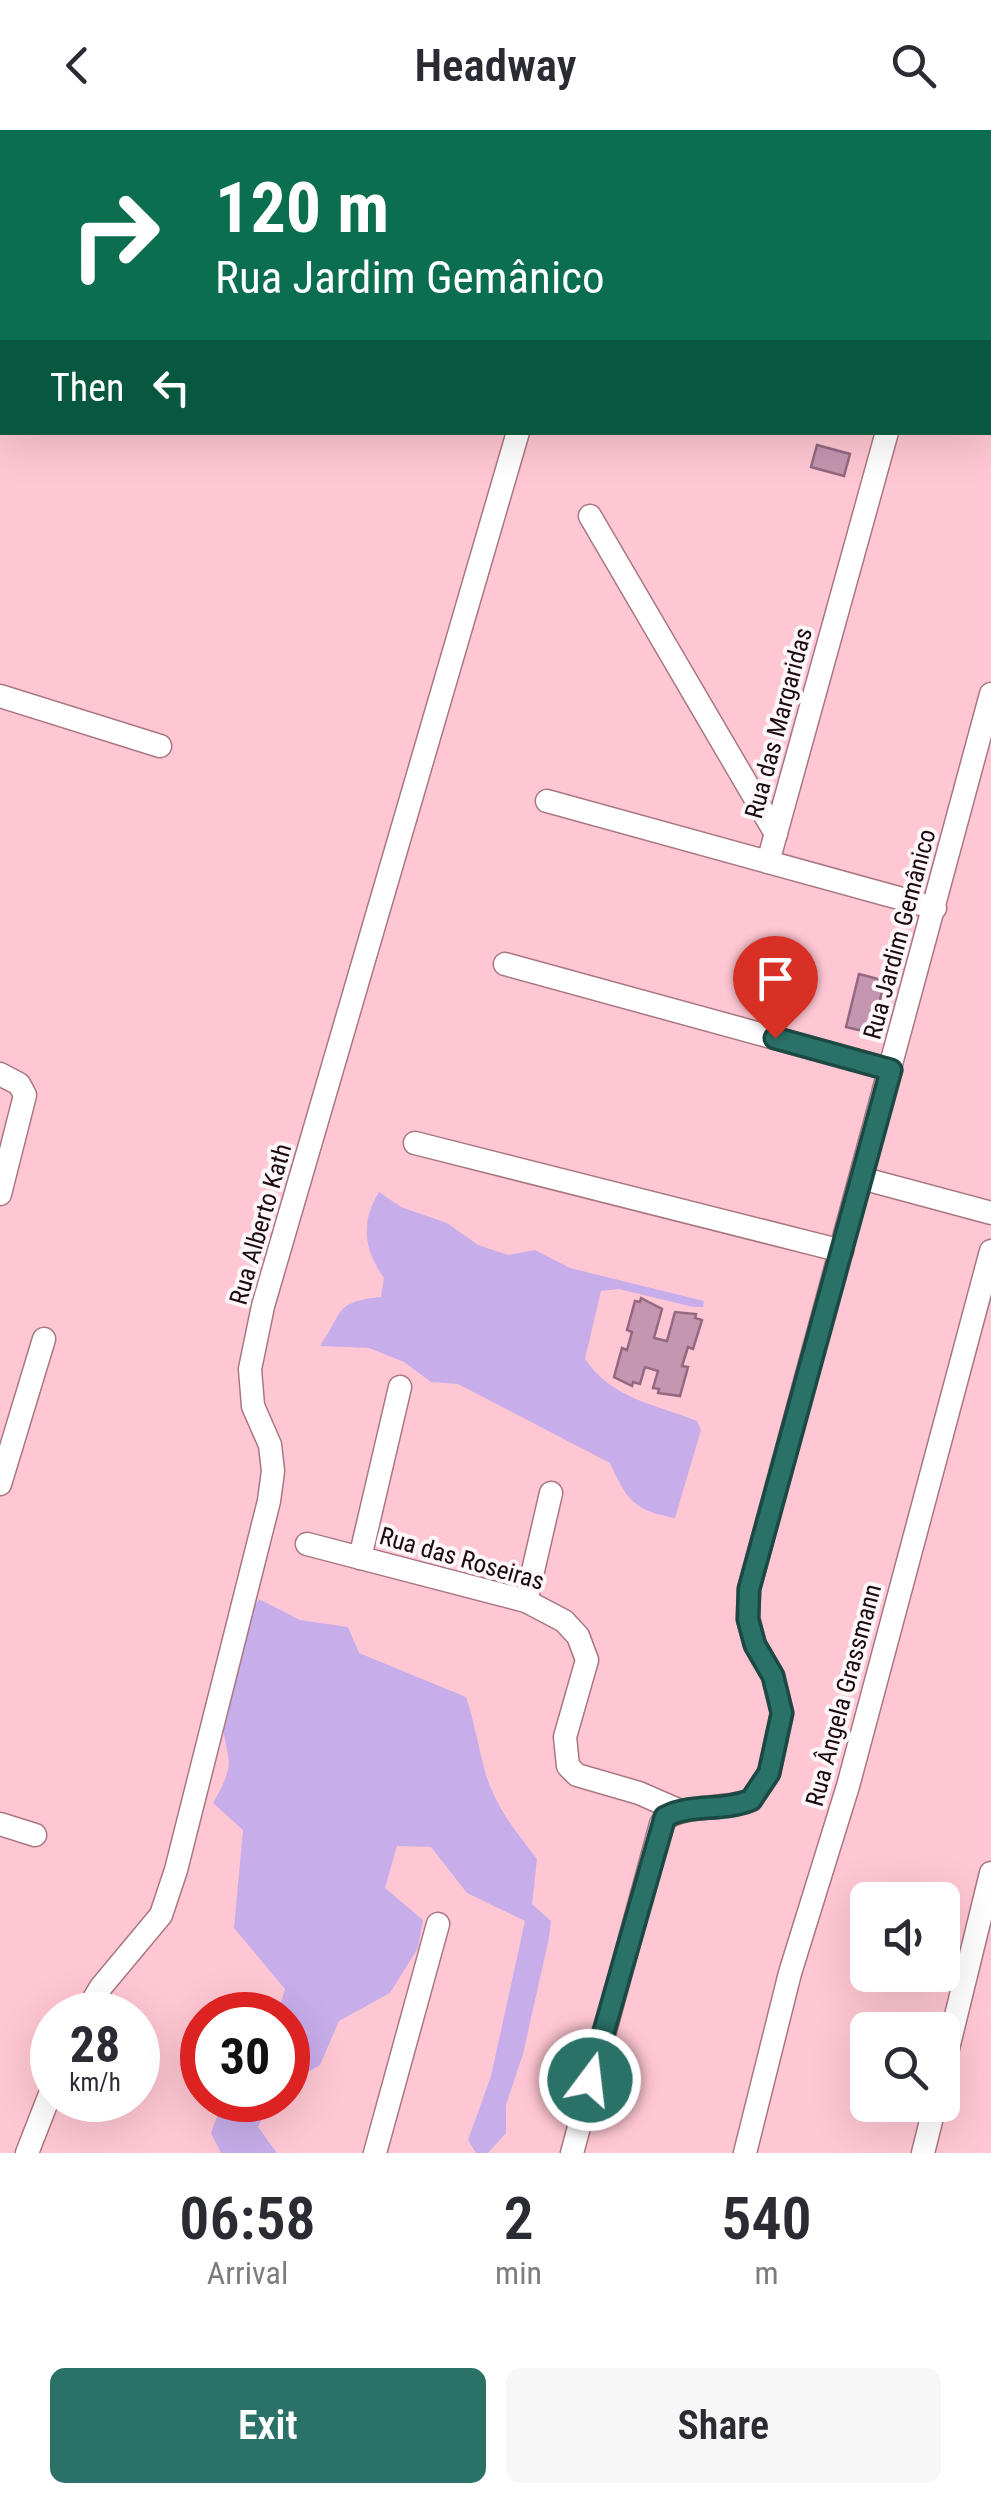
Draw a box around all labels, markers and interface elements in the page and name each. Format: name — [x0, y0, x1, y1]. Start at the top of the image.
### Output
icon: back — [50, 38, 105, 93]
icon: search — [886, 38, 941, 93]
text: Headway — [414, 39, 577, 92]
text: 120 m — [215, 167, 389, 249]
icon: right — [50, 170, 180, 300]
text: Rua Jardim Gemânico — [215, 251, 605, 304]
icon: left — [144, 360, 199, 415]
text: Then — [50, 366, 124, 410]
street label: Rua das Margaridas — [739, 625, 818, 822]
street label: Rua Jardim Gemânico — [857, 826, 941, 1042]
pin — [733, 936, 818, 1039]
icon: arrive — [748, 951, 803, 1006]
street label: Rua Alberto Kath — [224, 1140, 297, 1308]
street label: Rua das Roseiras — [376, 1521, 547, 1596]
street label: Rua Ângela Grassmann — [799, 1581, 887, 1809]
map controls — [850, 1882, 960, 2122]
button: sound — [850, 1882, 960, 1992]
speed limit sign: 30 — [180, 1992, 310, 2122]
button: search — [850, 2012, 960, 2122]
text: 28 — [70, 2016, 120, 2074]
position arrow — [538, 2028, 642, 2132]
text: km/h — [69, 2068, 121, 2097]
text: 06:58 — [179, 2183, 316, 2254]
text: 2 — [503, 2183, 534, 2254]
text: 540 — [721, 2183, 812, 2254]
text: Arrival — [207, 2254, 288, 2292]
text: min — [495, 2254, 542, 2292]
text: m — [754, 2254, 779, 2292]
button: Exit — [50, 2368, 486, 2483]
button: Share — [506, 2368, 941, 2483]

